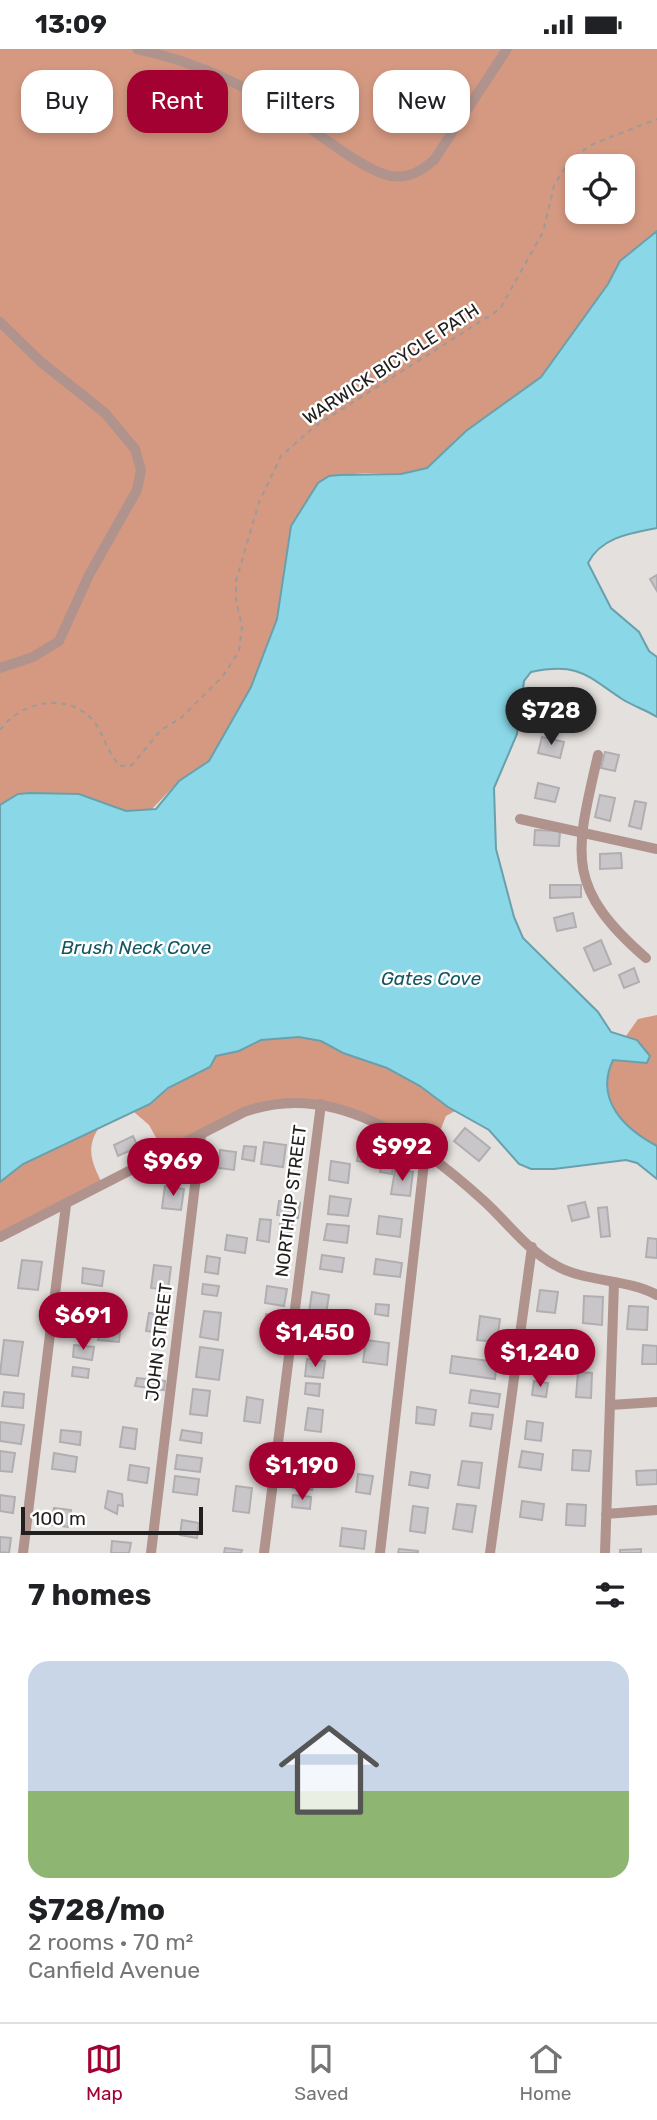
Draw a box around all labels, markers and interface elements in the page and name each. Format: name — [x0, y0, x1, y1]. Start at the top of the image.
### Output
text: 13:09 — [35, 9, 107, 40]
chip: Buy — [21, 70, 113, 133]
chip: Rent — [127, 70, 228, 133]
chip: Filters — [242, 70, 359, 133]
chip: New — [373, 70, 470, 133]
map controls — [565, 154, 635, 224]
button: locate — [565, 154, 635, 224]
street label: WARWICK BICYCLE PATH — [299, 299, 483, 429]
pin: $728 — [510, 687, 592, 747]
text: $728 — [521, 696, 581, 724]
water label: Brush Neck Cove — [61, 936, 211, 959]
water label: Gates Cove — [381, 967, 482, 990]
pin: $992 — [361, 1123, 443, 1183]
street label: NORTHUP STREET — [271, 1124, 311, 1278]
text: $992 — [372, 1132, 432, 1160]
pin: $969 — [132, 1139, 214, 1198]
text: $969 — [143, 1147, 203, 1175]
street label: JOHN STREET — [141, 1282, 177, 1402]
pin: $691 — [42, 1293, 124, 1352]
text: $691 — [55, 1301, 111, 1329]
pin: $1,450 — [258, 1309, 372, 1369]
text: $1,450 — [275, 1318, 355, 1346]
pin: $1,240 — [483, 1329, 597, 1389]
text: $1,240 — [500, 1338, 580, 1366]
pin: $1,190 — [245, 1443, 359, 1502]
text: $1,190 — [265, 1451, 339, 1479]
scale bar — [21, 1504, 203, 1536]
text: 100 m — [32, 1507, 86, 1530]
icon: filters — [591, 1576, 629, 1614]
text: 7 homes — [28, 1577, 151, 1613]
icon: home — [266, 1707, 392, 1833]
text: $728/mo — [28, 1892, 165, 1928]
text: 2 rooms · 70 m² — [28, 1928, 193, 1956]
text: Canfield Avenue — [28, 1956, 200, 1984]
tab: Map — [85, 2040, 123, 2105]
tab: Saved — [294, 2040, 349, 2105]
tab: Home — [520, 2040, 572, 2105]

